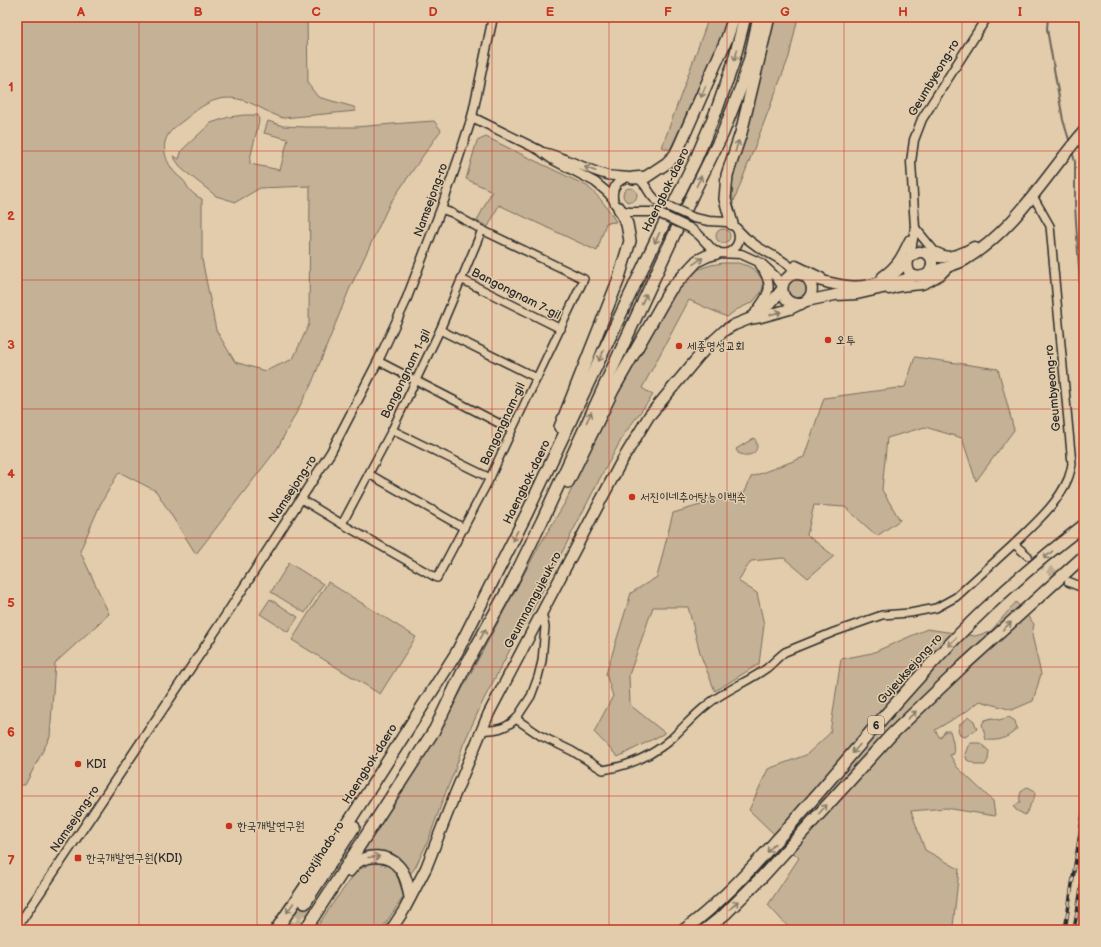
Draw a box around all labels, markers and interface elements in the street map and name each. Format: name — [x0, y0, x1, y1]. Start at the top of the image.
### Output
text: A — [76, 4, 85, 20]
text: B — [193, 4, 203, 20]
text: C — [311, 4, 321, 20]
text: D — [428, 4, 438, 20]
text: E — [546, 4, 555, 20]
text: F — [664, 4, 672, 20]
text: G — [780, 4, 790, 20]
text: H — [898, 4, 908, 20]
text: I — [1018, 4, 1022, 20]
street label: Geumbyeong-ro — [905, 37, 963, 119]
one-way arrow — [731, 48, 739, 61]
text: 1 — [8, 79, 14, 95]
one-way arrow — [699, 85, 706, 97]
one-way arrow — [734, 139, 741, 152]
street label: Haengbok-daero — [639, 145, 693, 235]
street label: Namsejong-ro — [411, 161, 451, 239]
one-way arrow — [584, 164, 596, 172]
one-way arrow — [696, 176, 703, 188]
text: 2 — [7, 208, 15, 224]
one-way arrow — [653, 232, 660, 244]
one-way arrow — [693, 257, 704, 265]
street label: Bangongnam 7-gil — [469, 265, 563, 323]
one-way arrow — [640, 293, 648, 305]
one-way arrow — [769, 309, 782, 316]
street label: Bangongnam 1-gil — [378, 327, 434, 421]
place label: 오투 — [836, 333, 856, 348]
marker: 오투 — [823, 335, 833, 345]
text: 3 — [7, 337, 15, 353]
place label: 세종명성교회 — [687, 339, 745, 354]
marker: 세종명성교회 — [674, 341, 684, 351]
street label: Geumbyeong-ro — [1042, 344, 1064, 432]
one-way arrow — [597, 350, 604, 362]
street label: Bangongnam-gil — [477, 380, 529, 468]
one-way arrow — [586, 412, 593, 424]
street label: Haengbok-daero — [500, 437, 554, 527]
street label: Namsejong-ro — [266, 452, 320, 526]
text: 4 — [7, 466, 15, 482]
place label: 서진이네추어탕능이백숙 — [640, 490, 746, 505]
marker: 서진이네추어탕능이백숙 — [627, 492, 637, 502]
one-way arrow — [511, 530, 518, 542]
street label: Geumnamgujeuk-ro — [501, 549, 565, 651]
one-way arrow — [1042, 550, 1053, 559]
text: 5 — [7, 595, 15, 611]
one-way arrow — [1002, 622, 1012, 631]
one-way arrow — [480, 629, 487, 641]
street label: Gujeuksejong-ro — [874, 630, 946, 707]
one-way arrow — [947, 637, 957, 647]
one-way arrow — [907, 710, 917, 720]
road number: 6 — [868, 716, 884, 734]
street label: Haengbok-daero — [339, 721, 401, 807]
text: 6 — [7, 724, 15, 740]
one-way arrow — [851, 744, 860, 755]
place label: KDI — [86, 757, 106, 772]
marker: KDI — [73, 759, 83, 769]
street label: Namsejong-ro — [47, 783, 103, 855]
one-way arrow — [818, 804, 827, 815]
place label: 한국개발연구원 — [237, 819, 305, 834]
street label: Orotjihado-ro — [296, 819, 348, 887]
marker: 한국개발연구원 — [224, 821, 234, 831]
one-way arrow — [766, 842, 775, 853]
place label: 한국개발연구원(KDI) — [86, 851, 183, 866]
text: 7 — [7, 853, 15, 869]
marker: 한국개발연구원(KDI) — [73, 853, 83, 863]
one-way arrow — [367, 854, 380, 861]
one-way arrow — [729, 900, 739, 910]
one-way arrow — [286, 902, 294, 914]

